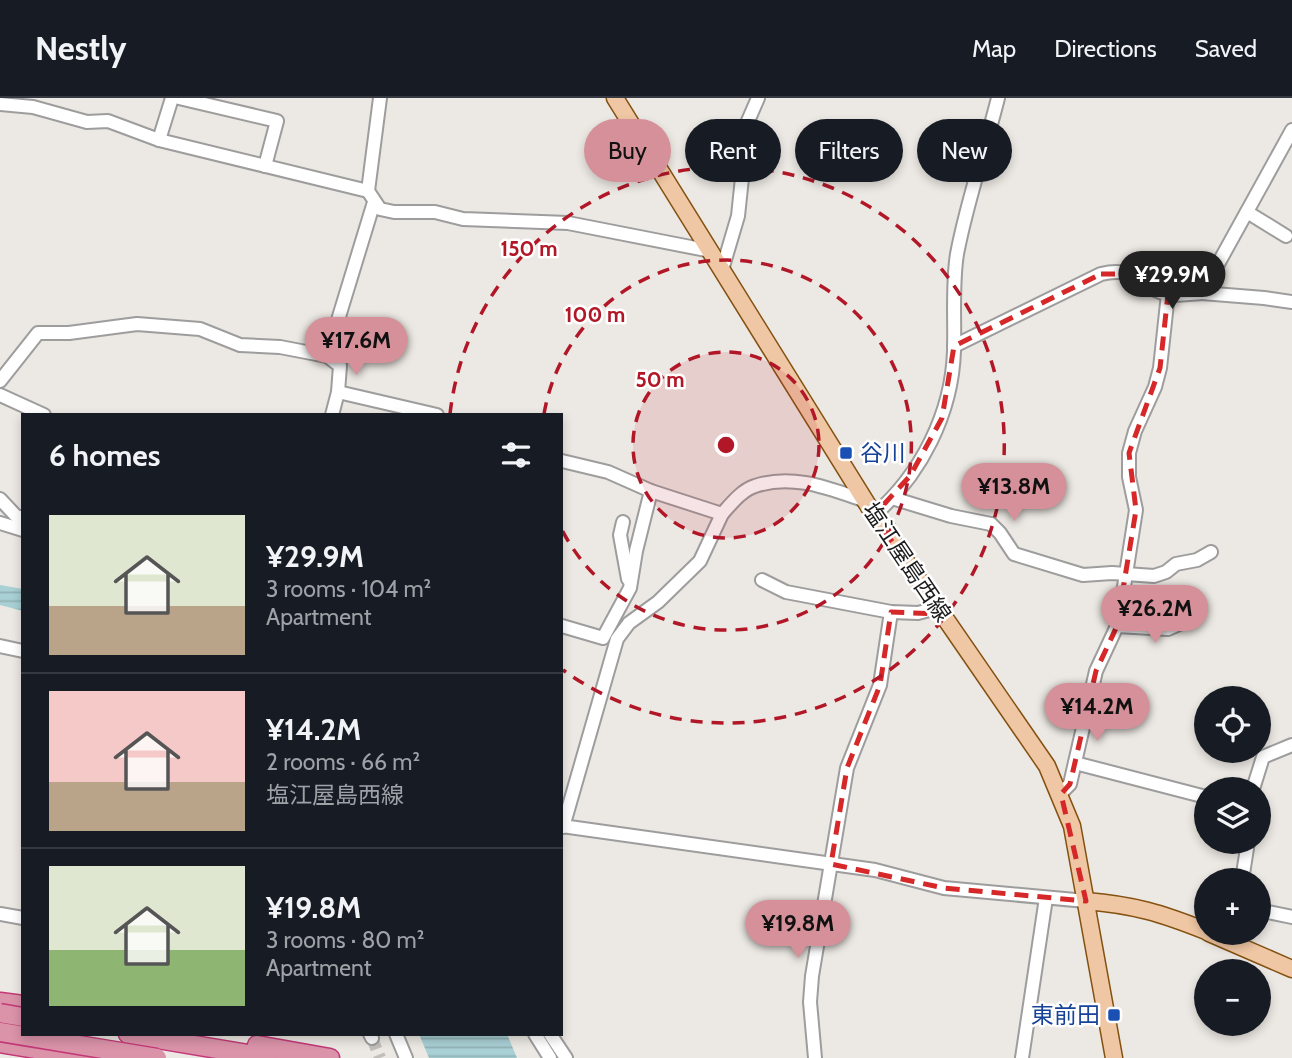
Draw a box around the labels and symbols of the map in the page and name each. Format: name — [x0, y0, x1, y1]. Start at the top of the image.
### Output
text: 150 m — [501, 236, 557, 261]
pin: ¥29.9M — [1115, 252, 1229, 311]
text: 100 m — [565, 302, 625, 327]
pin: ¥17.6M — [299, 317, 413, 377]
text: 50 m — [635, 367, 685, 392]
centre of rings — [714, 433, 738, 457]
place label: 谷川 — [860, 439, 906, 467]
marker: 谷川 — [838, 445, 854, 461]
pin: ¥13.8M — [957, 464, 1071, 523]
street label: 塩江屋島西線 — [857, 497, 957, 627]
pin: ¥26.2M — [1098, 586, 1212, 645]
pin: ¥14.2M — [1040, 684, 1154, 743]
pin: ¥19.8M — [741, 900, 855, 960]
place label: 東前田 — [1031, 1001, 1100, 1029]
marker: 東前田 — [1106, 1007, 1122, 1023]

